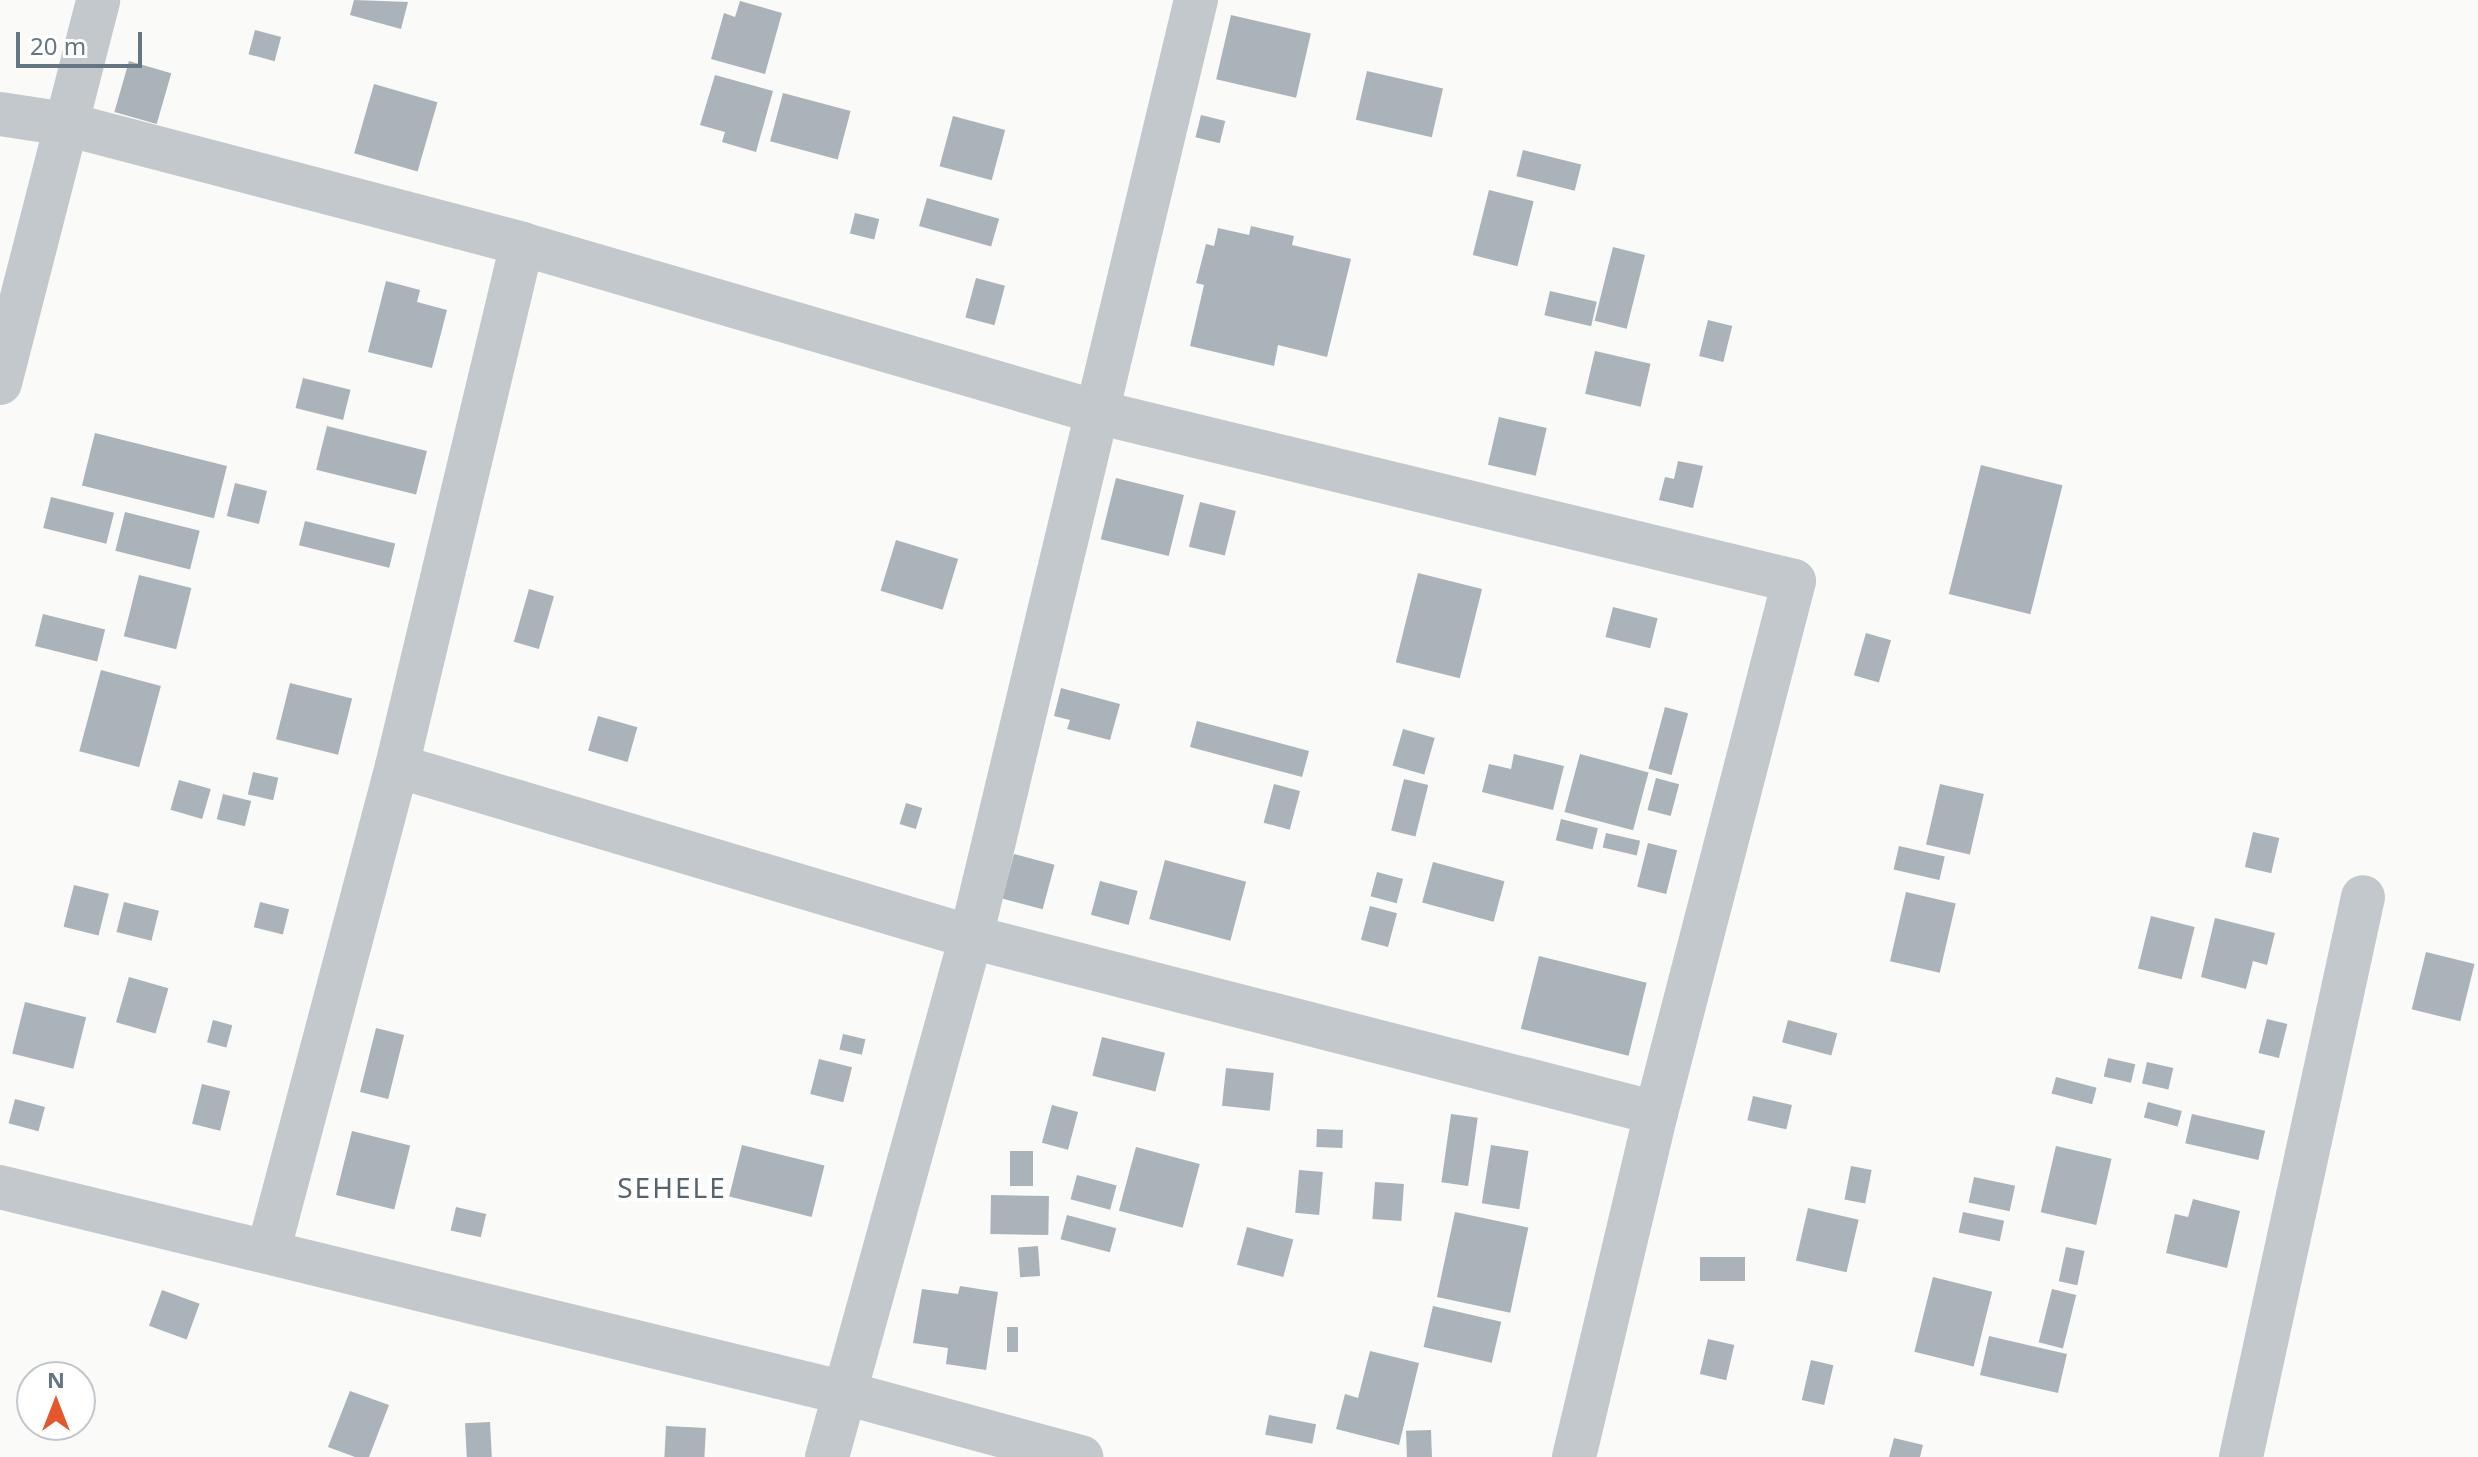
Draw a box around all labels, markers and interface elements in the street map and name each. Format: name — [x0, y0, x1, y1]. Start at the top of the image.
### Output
scale bar — [20, 16, 146, 66]
text: 20 m — [30, 29, 86, 62]
district label: SEHELE — [617, 1170, 727, 1204]
north arrow — [16, 1361, 96, 1441]
text: N — [47, 1364, 65, 1394]

